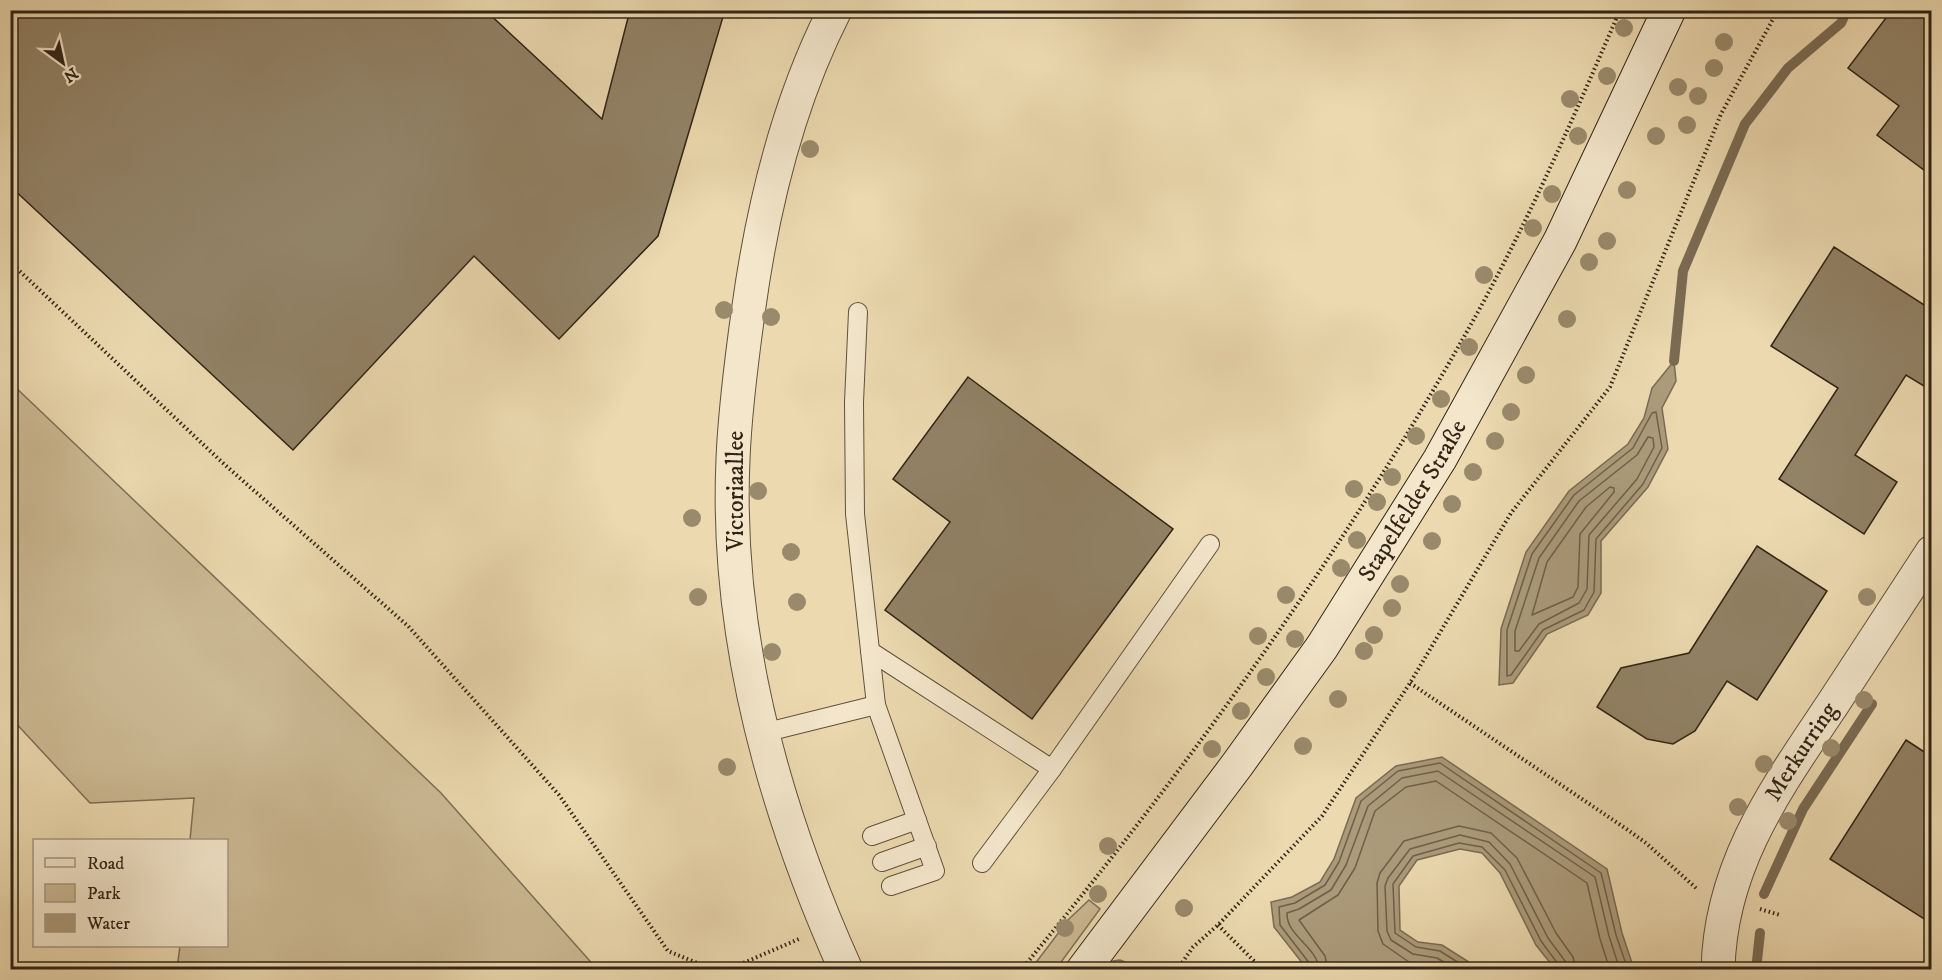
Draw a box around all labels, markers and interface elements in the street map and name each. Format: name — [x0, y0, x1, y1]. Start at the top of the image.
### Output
north arrow — [33, 33, 93, 93]
text: N — [60, 63, 82, 87]
street label: Stapelfelder Straße — [1352, 415, 1474, 587]
street label: Victoriaallee — [721, 431, 751, 552]
street label: Merkurring — [1758, 696, 1845, 807]
legend — [33, 839, 228, 947]
text: Road — [87, 853, 124, 875]
text: Park — [87, 883, 121, 905]
text: Water — [86, 913, 130, 935]

